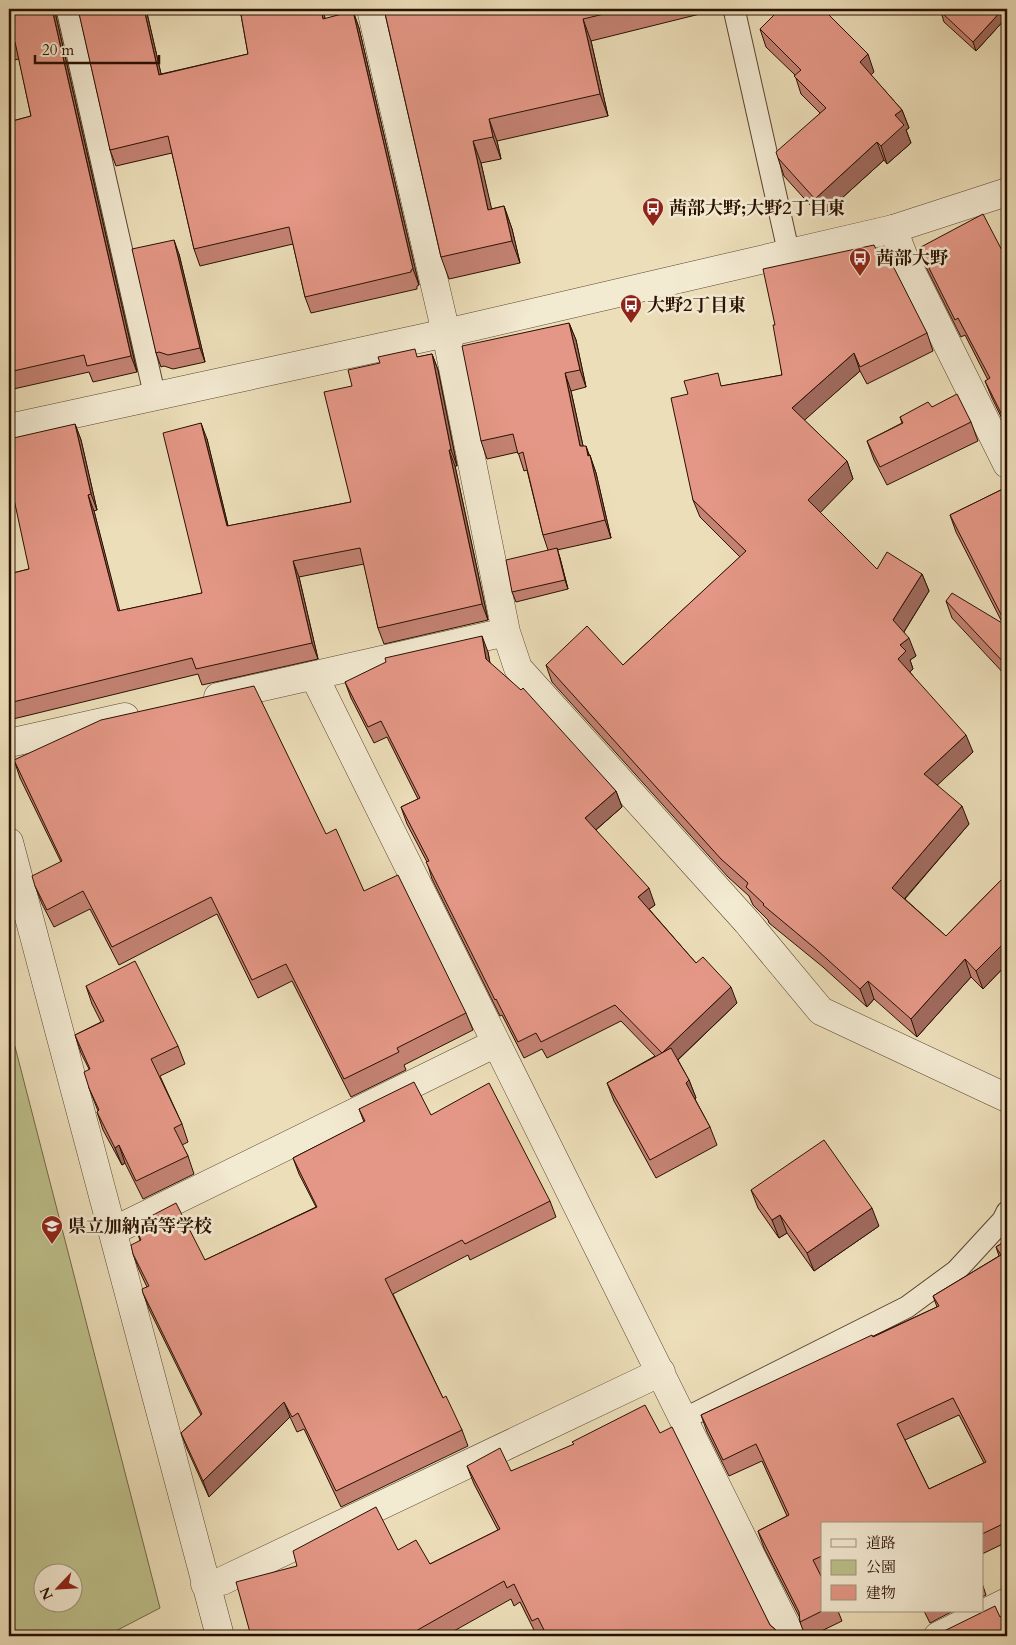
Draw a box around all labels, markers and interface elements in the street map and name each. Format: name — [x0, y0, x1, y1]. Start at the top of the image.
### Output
scale bar — [35, 32, 159, 64]
text: 20 m — [42, 40, 74, 60]
bus stop icon: 茜部大野;大野2丁目東 — [641, 196, 665, 227]
place label: 茜部大野;大野2丁目東 — [669, 196, 846, 221]
bus stop icon: 茜部大野 — [848, 246, 872, 277]
place label: 茜部大野 — [876, 246, 949, 271]
bus stop icon: 大野2丁目東 — [619, 293, 643, 324]
place label: 大野2丁目東 — [647, 293, 746, 318]
school or university icon: 県立加納高等学校 — [40, 1214, 64, 1245]
place label: 県立加納高等学校 — [68, 1214, 212, 1239]
legend — [821, 1522, 984, 1612]
text: 道路 — [866, 1533, 896, 1553]
text: 公園 — [866, 1557, 896, 1577]
north arrow — [32, 1562, 82, 1612]
text: 建物 — [866, 1583, 896, 1603]
text: N — [35, 1584, 58, 1603]

